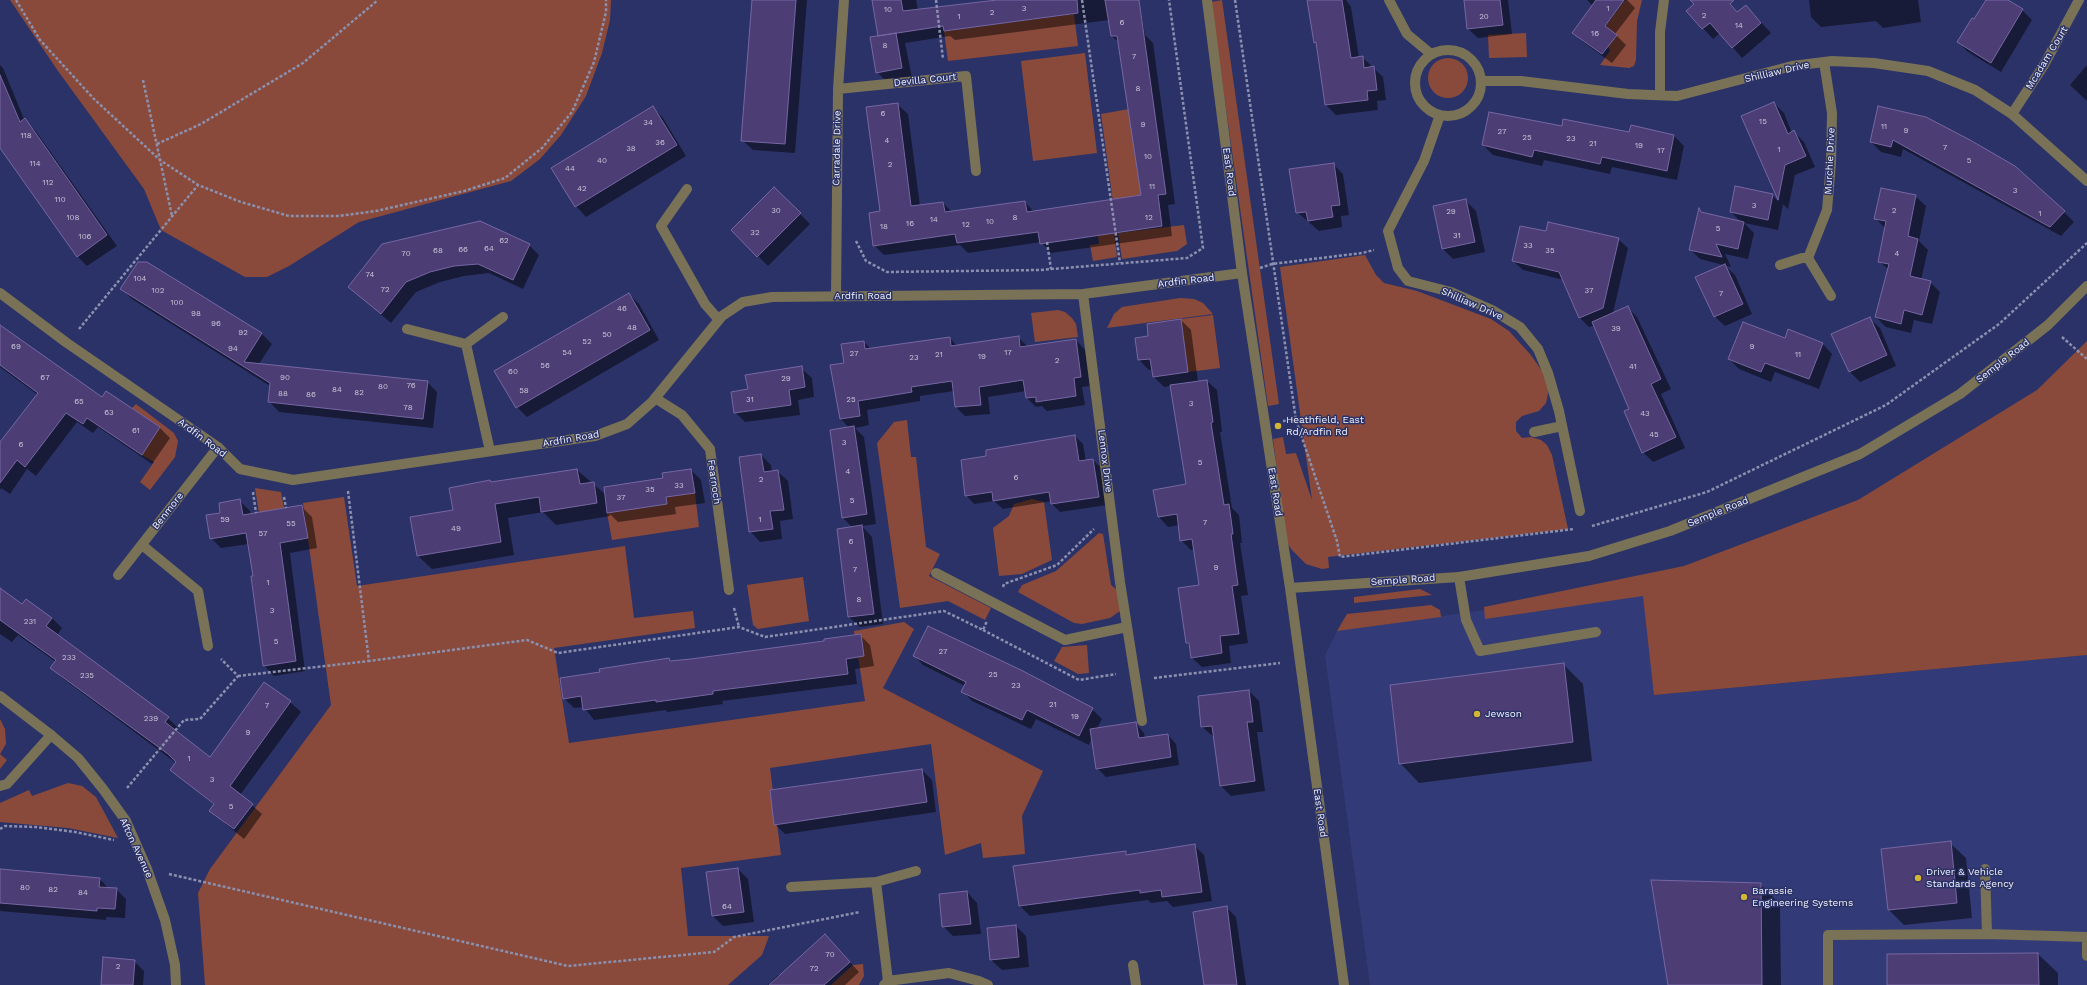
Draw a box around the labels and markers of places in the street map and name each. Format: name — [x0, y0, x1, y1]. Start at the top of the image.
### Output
place label: Heathfield, East Rd/Ardfin Rd — [1286, 414, 1364, 438]
marker: Heathfield, East Rd/Ardfin Rd — [1273, 421, 1283, 431]
place label: Jewson — [1485, 708, 1522, 720]
marker: Jewson — [1472, 709, 1482, 719]
place label: Driver & Vehicle Standards Agency — [1926, 866, 2014, 890]
marker: Driver & Vehicle Standards Agency — [1913, 873, 1923, 883]
place label: Barassie Engineering Systems — [1752, 885, 1853, 908]
marker: Barassie Engineering Systems — [1739, 892, 1749, 902]

